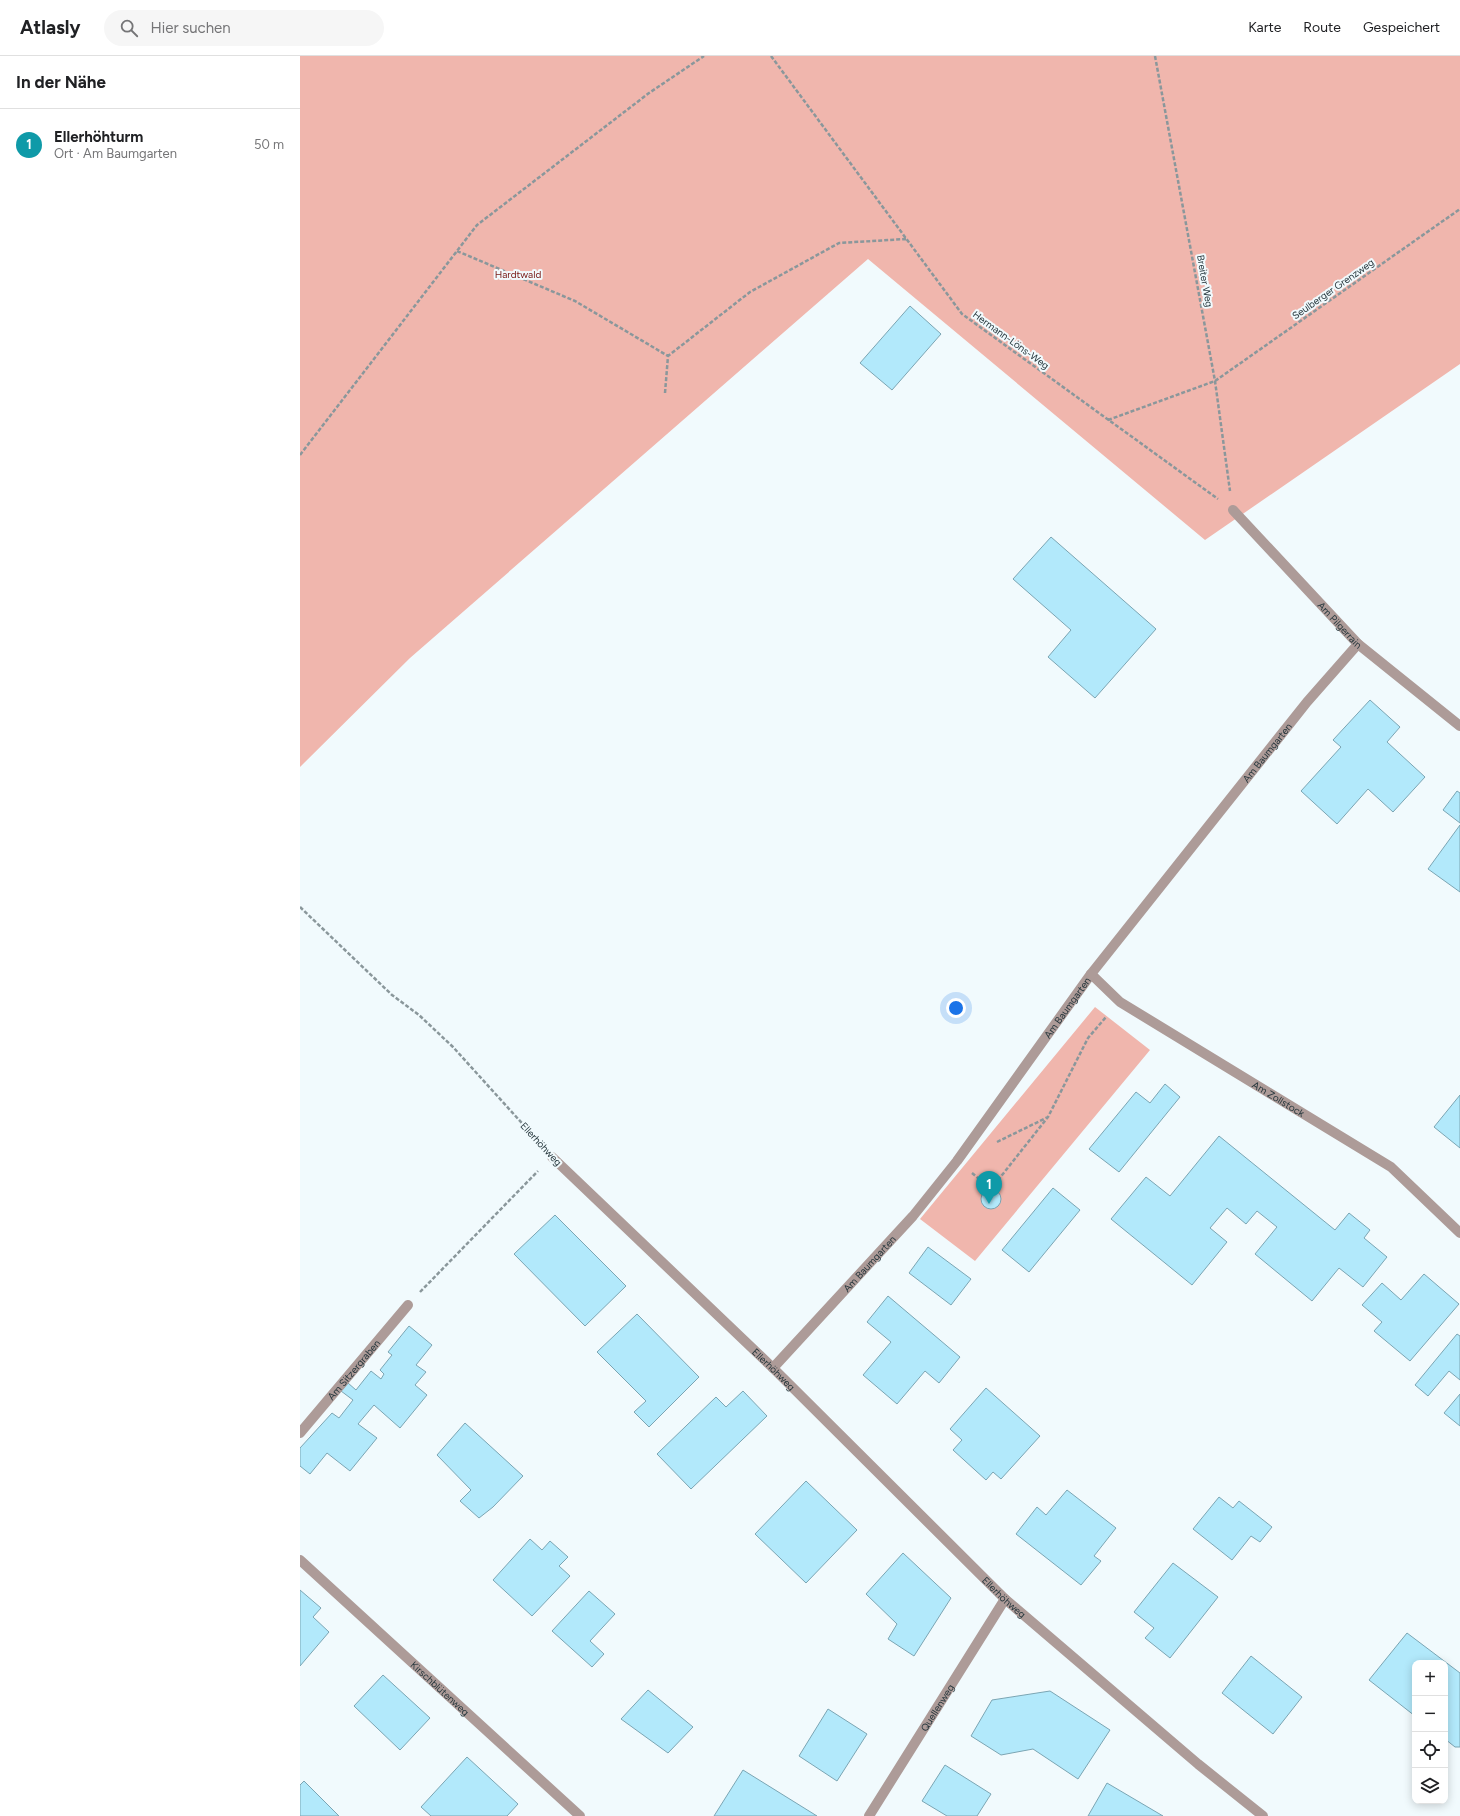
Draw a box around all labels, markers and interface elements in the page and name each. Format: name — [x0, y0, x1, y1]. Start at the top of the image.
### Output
search box — [104, 10, 384, 46]
text: Atlasly — [20, 16, 80, 39]
icon: search — [118, 17, 140, 39]
text: Hier suchen — [150, 19, 231, 37]
text: Karte — [1248, 19, 1281, 36]
text: Route — [1303, 19, 1341, 36]
text: Gespeichert — [1363, 19, 1440, 36]
text: In der Nähe — [16, 72, 106, 92]
text: Ellerhöhturm — [54, 128, 143, 146]
text: 1 — [26, 137, 32, 152]
text: 50 m — [254, 137, 284, 152]
text: Ort · Am Baumgarten — [54, 146, 177, 161]
street label: Breiter Weg — [1194, 254, 1216, 308]
street label: Seulberger Grenzweg — [1289, 256, 1377, 322]
park label: Hardtwald — [495, 268, 541, 281]
street label: Hermann-Löns-Weg — [970, 308, 1052, 372]
street label: Am Pilgerrain — [1315, 599, 1365, 651]
street label: Am Baumgarten — [1239, 720, 1295, 785]
street label: Am Baumgarten — [1041, 974, 1094, 1041]
your location — [946, 998, 966, 1018]
street label: Am Zollstock — [1250, 1078, 1307, 1120]
street label: Ellerhöhweg — [517, 1119, 565, 1169]
pin: 1 — [976, 1171, 1002, 1204]
street label: Am Baumgarten — [840, 1232, 899, 1295]
street label: Am Sitzergraben — [324, 1336, 383, 1402]
street label: Ellerhöhweg — [750, 1345, 798, 1393]
street label: Ellerhöhweg — [979, 1574, 1029, 1621]
street label: Kirschblütenweg — [408, 1658, 472, 1718]
map controls — [1412, 1660, 1448, 1804]
button: + — [1412, 1660, 1448, 1696]
street label: Quellenweg — [917, 1681, 957, 1734]
button: − — [1412, 1696, 1448, 1732]
button: locate — [1412, 1732, 1448, 1768]
button: layers — [1412, 1768, 1448, 1804]

